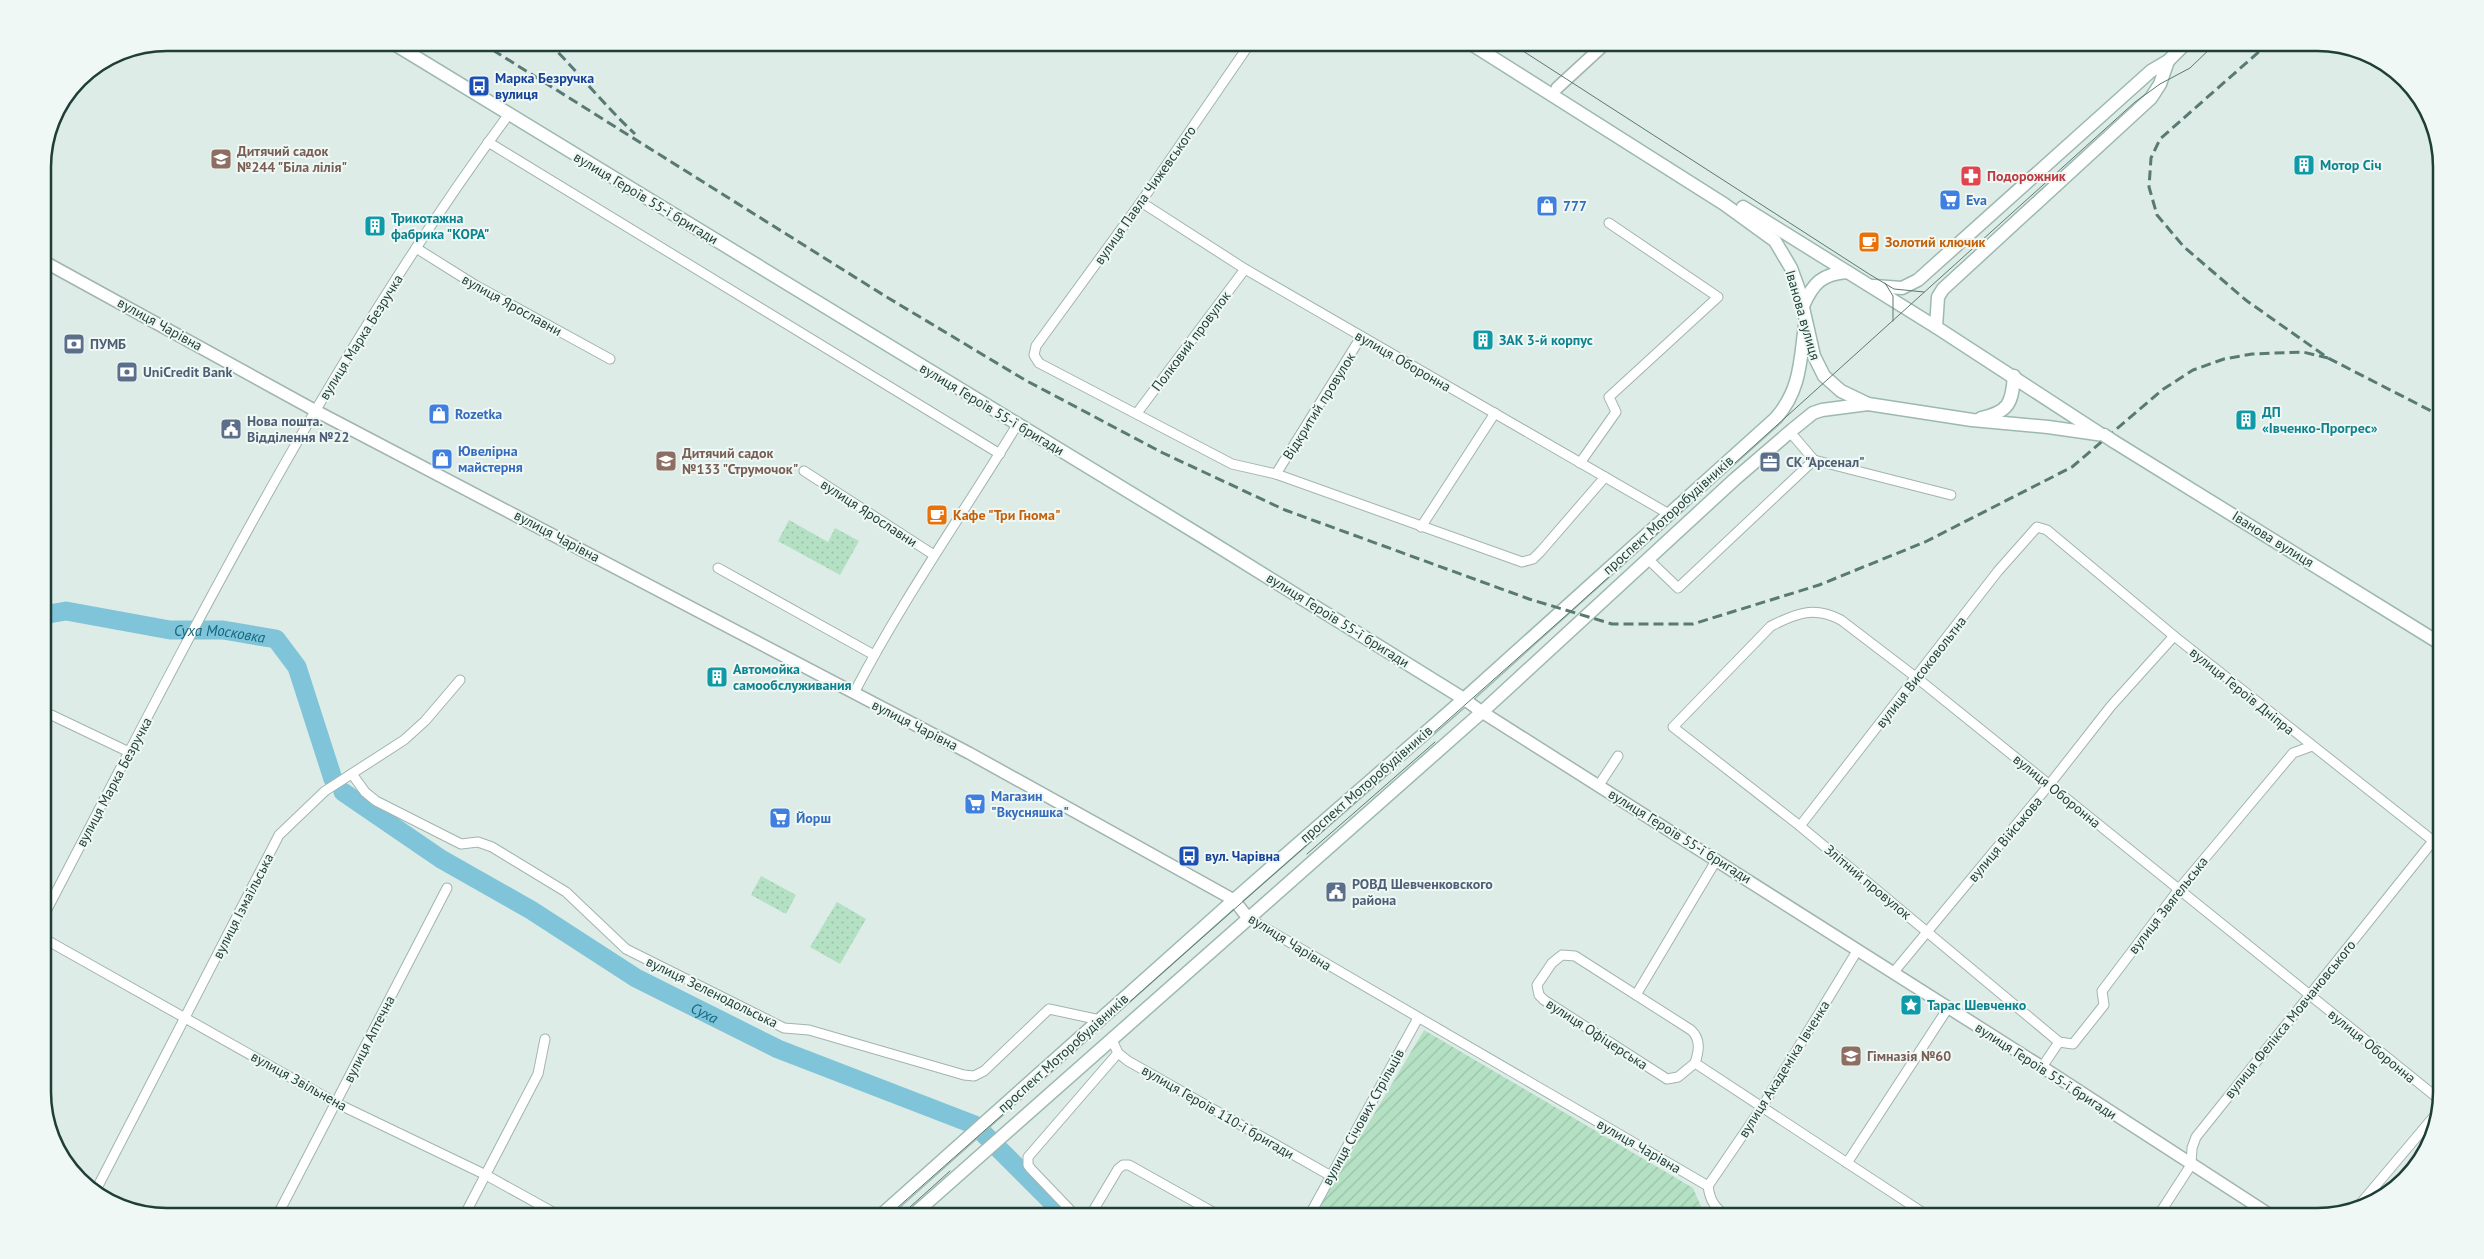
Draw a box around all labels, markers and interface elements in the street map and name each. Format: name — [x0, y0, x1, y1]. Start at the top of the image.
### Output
place label: Марка Безручка вулиця — [495, 69, 594, 103]
bus stop icon: Марка Безручка вулиця — [467, 74, 491, 98]
street label: вулиця Павла Чижевського — [1090, 122, 1200, 268]
place label: Дитячий садок №244 "Біла лілія" — [237, 142, 347, 176]
school or university icon: Дитячий садок №244 "Біла лілія" — [209, 147, 233, 171]
street label: вулиця Героїв 55-ї бригади — [570, 148, 722, 248]
building icon: Мотор Січ — [2292, 153, 2316, 177]
place label: Мотор Січ — [2320, 156, 2381, 174]
pharmacy icon: Подорожник — [1959, 164, 1983, 188]
place label: Подорожник — [1987, 167, 2066, 185]
supermarket icon: Eva — [1938, 188, 1962, 212]
place label: Eva — [1966, 191, 1987, 209]
shop icon: 777 — [1535, 194, 1559, 218]
place label: 777 — [1563, 197, 1587, 215]
place label: Трикотажна фабрика "КОРА" — [391, 209, 489, 243]
building icon: Трикотажна фабрика "КОРА" — [363, 214, 387, 238]
cafe icon: Золотий ключик — [1857, 230, 1881, 254]
place label: Золотий ключик — [1885, 233, 1986, 251]
street label: Іванова вулиця — [1782, 268, 1824, 362]
street label: вулиця Ярославни — [459, 270, 565, 340]
street label: вулиця Марка Безручка — [315, 271, 407, 403]
street label: Полковий провулок — [1147, 287, 1235, 395]
street label: вулиця Чарівна — [114, 293, 206, 355]
street label: вулиця Оборонна — [1352, 326, 1454, 396]
building icon: ЗАК 3-й корпус — [1471, 328, 1495, 352]
place label: ЗАК 3-й корпус — [1499, 331, 1593, 349]
bank icon: ПУМБ — [62, 332, 86, 356]
place label: ПУМБ — [90, 335, 126, 353]
street label: Відкритий провулок — [1279, 349, 1359, 463]
street label: вулиця Героїв 55-ї бригади — [916, 359, 1068, 459]
bank icon: UniCredit Bank — [115, 360, 139, 384]
place label: UniCredit Bank — [143, 363, 232, 381]
shop icon: Rozetka — [427, 402, 451, 426]
place label: ДП «Івченко-Прогрес» — [2262, 403, 2378, 437]
place label: Rozetka — [455, 405, 502, 423]
building icon: ДП «Івченко-Прогрес» — [2234, 408, 2258, 432]
place label: Нова пошта. Відділення №22 — [247, 412, 349, 446]
public building icon: Нова пошта. Відділення №22 — [219, 417, 243, 441]
place label: Ювелірна майстерня — [458, 442, 523, 476]
place label: Дитячий садок №133 "Струмочок" — [682, 444, 798, 478]
shop icon: Ювелірна майстерня — [430, 447, 454, 471]
school or university icon: Дитячий садок №133 "Струмочок" — [654, 449, 678, 473]
office icon: СК "Арсенал" — [1758, 450, 1782, 474]
street label: проспект Моторобудівників — [1599, 451, 1737, 579]
place label: СК "Арсенал" — [1786, 453, 1865, 471]
street label: вулиця Ярославни — [817, 475, 921, 551]
cafe icon: Кафе "Три Гнома" — [925, 503, 949, 527]
street label: вулиця Чарівна — [511, 506, 603, 566]
place label: Кафе "Три Гнома" — [953, 506, 1061, 524]
street label: Іванова вулиця — [2229, 507, 2317, 571]
street label: вулиця Героїв 55-ї бригади — [1263, 569, 1413, 671]
street label: вулиця Високовольтна — [1872, 612, 1970, 731]
water label: Суха Московка — [174, 621, 268, 647]
street label: вулиця Героїв Дніпра — [2186, 643, 2298, 739]
place label: Автомойка самообслуживания — [733, 660, 852, 694]
building icon: Автомойка самообслуживания — [705, 665, 729, 689]
street label: вулиця Чарівна — [869, 696, 961, 754]
street label: вулиця Марка Безручка — [72, 714, 156, 850]
street label: проспект Моторобудівників — [1296, 721, 1436, 847]
street label: вулиця Оборонна — [2009, 750, 2105, 832]
street label: вулиця Героїв 55-ї бригади — [1605, 785, 1755, 887]
place label: Магазин "Вкусняшка" — [991, 787, 1069, 821]
supermarket icon: Магазин "Вкусняшка" — [963, 792, 987, 816]
street label: вулиця Військова — [1964, 792, 2046, 886]
supermarket icon: Йорш — [768, 806, 792, 830]
place label: Йорш — [796, 809, 831, 827]
street label: Злітний провулок — [1821, 841, 1915, 924]
bus stop icon: вул. Чарівна — [1177, 844, 1201, 868]
place label: вул. Чарівна — [1205, 847, 1280, 865]
street label: вулиця Ізмаїльська — [209, 850, 277, 962]
street label: вулиця Звягельська — [2124, 853, 2212, 957]
place label: РОВД Шевченковского района — [1352, 875, 1493, 909]
public building icon: РОВД Шевченковского района — [1324, 880, 1348, 904]
street label: вулиця Чарівна — [1245, 909, 1335, 975]
street label: вулиця Фелікса Мовчановського — [2220, 936, 2360, 1102]
street label: вулиця Зеленодольська — [643, 952, 781, 1032]
street label: проспект Моторобудівників — [994, 989, 1132, 1117]
street label: вулиця Аптечна — [339, 992, 399, 1085]
place icon: Тарас Шевченко — [1899, 993, 1923, 1017]
street label: вулиця Офіцерська — [1543, 994, 1651, 1074]
place label: Тарас Шевченко — [1927, 996, 2027, 1014]
street label: вулиця Академіка Івченка — [1734, 997, 1834, 1141]
water label: Суха — [688, 998, 722, 1027]
street label: вулиця Оборонна — [2324, 1005, 2420, 1087]
street label: вулиця Героїв 55-ї бригади — [1972, 1018, 2120, 1124]
school or university icon: Гімназія №60 — [1839, 1044, 1863, 1068]
street label: вулиця Січових Стрільців — [1318, 1046, 1408, 1188]
street label: вулиця Звільнена — [248, 1047, 350, 1115]
place label: Гімназія №60 — [1867, 1047, 1951, 1065]
street label: вулиця Героїв 110-ї бригади — [1139, 1061, 1297, 1163]
street label: вулиця Чарівна — [1594, 1115, 1684, 1177]

